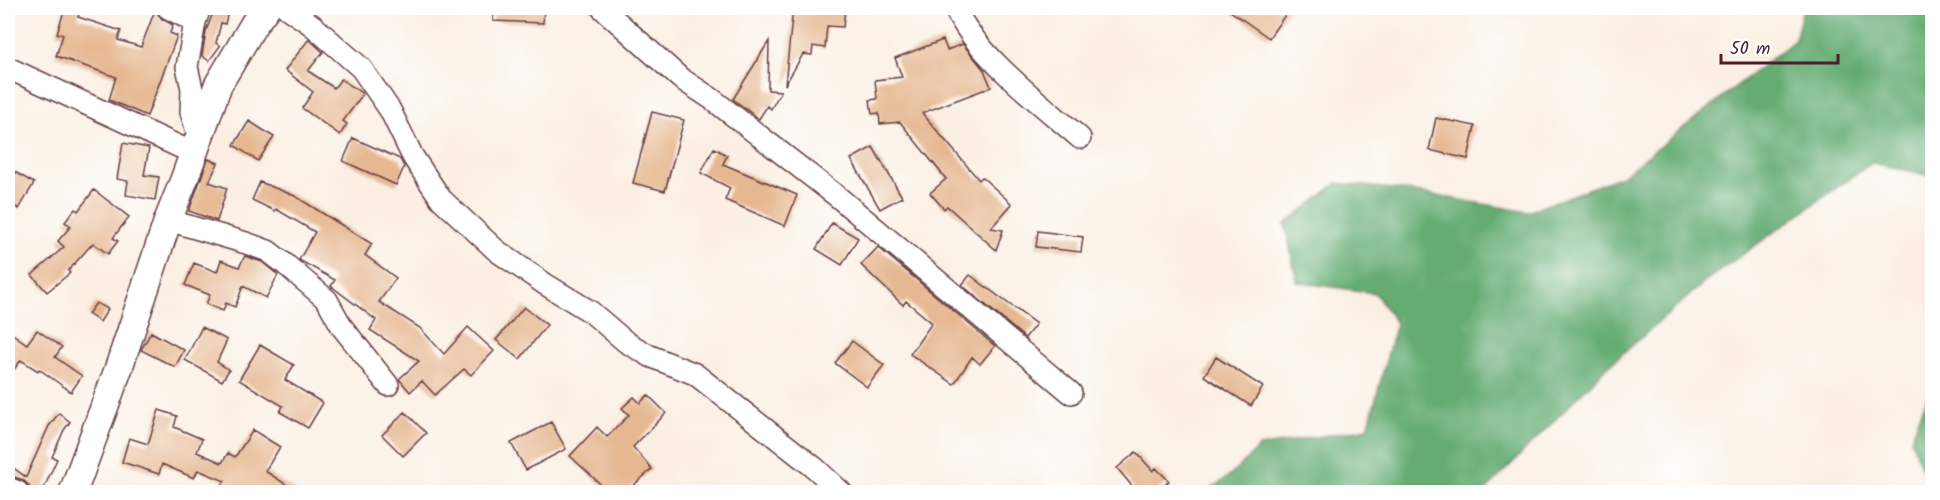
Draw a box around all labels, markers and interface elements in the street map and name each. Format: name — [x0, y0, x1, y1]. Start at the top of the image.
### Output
scale bar — [1721, 27, 1838, 65]
text: 50 m — [1730, 35, 1770, 64]

